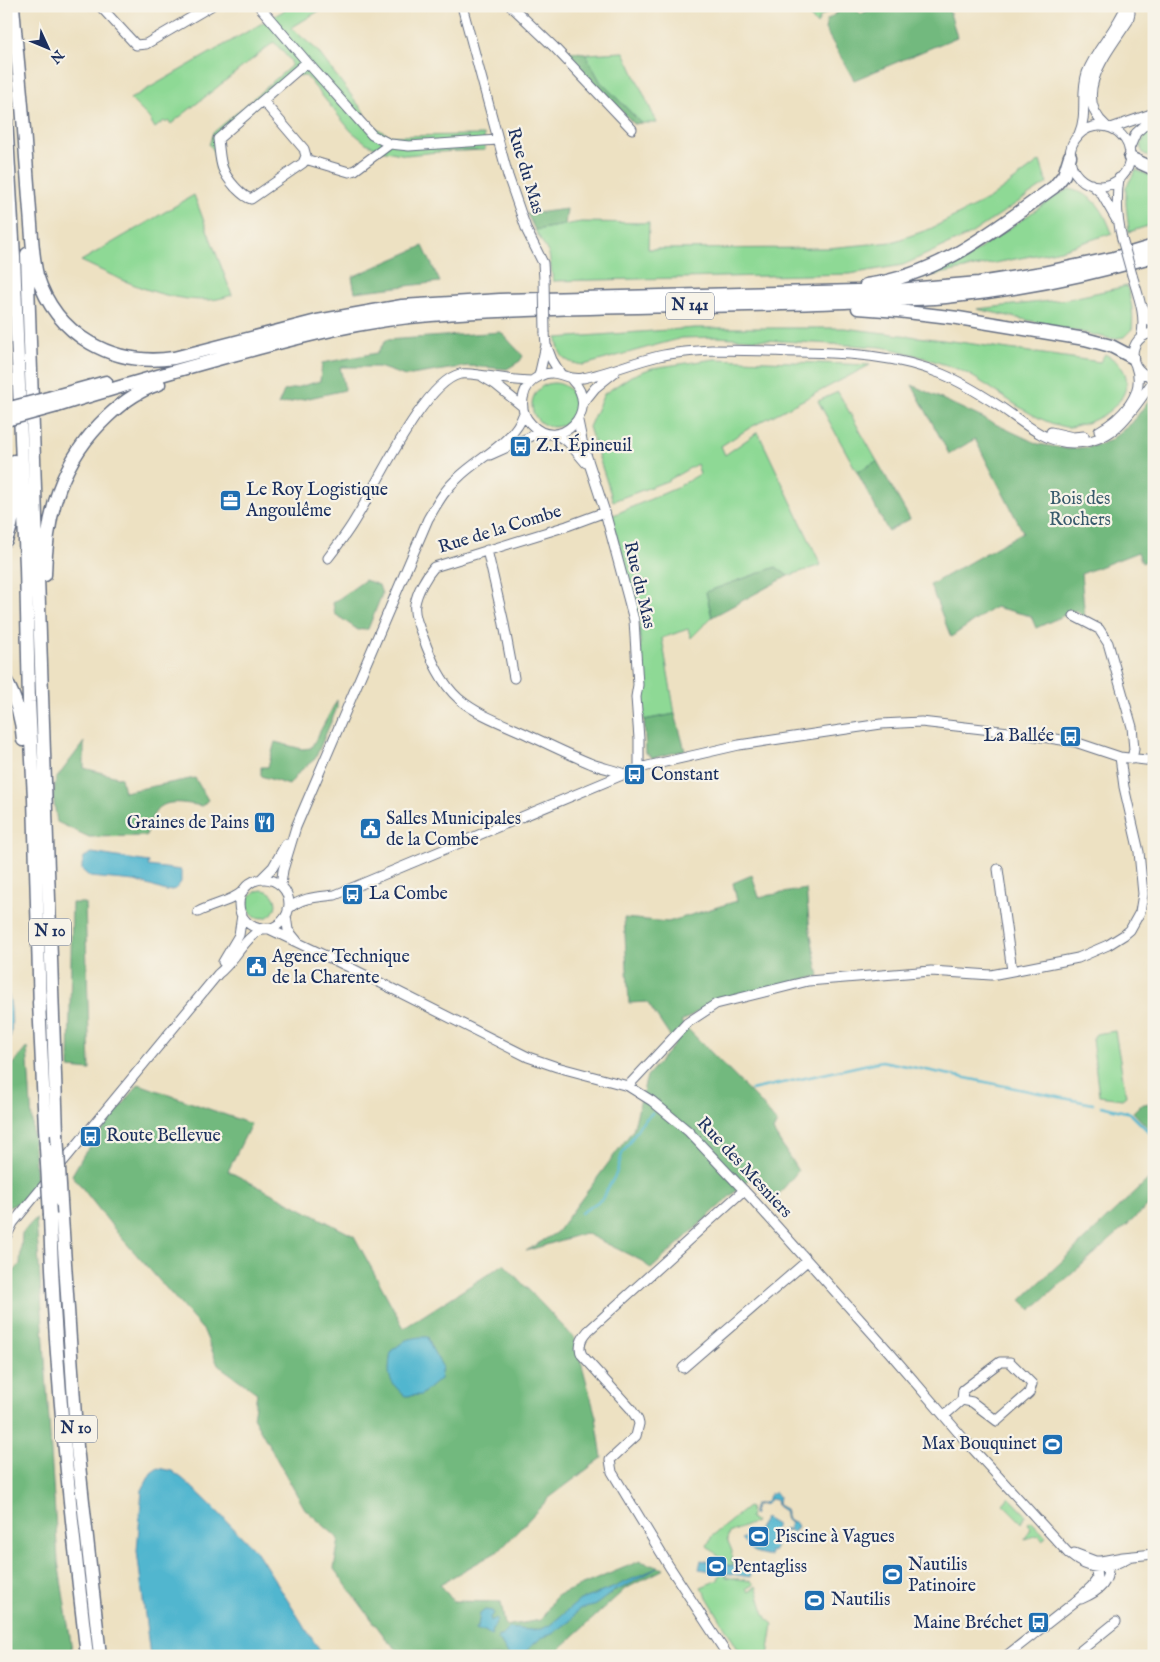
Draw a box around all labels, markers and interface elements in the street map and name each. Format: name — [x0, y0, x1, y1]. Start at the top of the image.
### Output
north arrow — [22, 22, 72, 72]
text: N — [46, 45, 68, 67]
street label: Rue du Mas — [501, 125, 549, 217]
road number: N 141 — [666, 292, 714, 320]
place label: Z.I. Épineuil — [536, 433, 632, 458]
bus stop icon: Z.I. Épineuil — [508, 434, 532, 458]
place label: Le Roy Logistique Angoulême — [245, 479, 388, 523]
office icon: Le Roy Logistique Angoulême — [218, 488, 242, 512]
park label: Bois des Rochers — [1049, 488, 1111, 532]
street label: Rue de la Combe — [436, 500, 564, 560]
street label: Rue du Mas — [618, 539, 660, 631]
bus stop icon: La Ballée — [1058, 724, 1082, 748]
place label: La Ballée — [984, 725, 1054, 748]
bus stop icon: Constant — [623, 763, 647, 787]
place label: Constant — [651, 764, 719, 787]
place label: Salles Municipales de la Combe — [386, 808, 521, 852]
restaurant icon: Graines de Pains — [253, 811, 277, 835]
place label: Graines de Pains — [127, 812, 249, 835]
public building icon: Salles Municipales de la Combe — [358, 817, 382, 841]
bus stop icon: La Combe — [341, 882, 365, 906]
place label: La Combe — [369, 883, 448, 906]
road number: N 10 — [29, 919, 71, 946]
place label: Agence Technique de la Charente — [271, 946, 410, 990]
public building icon: Agence Technique de la Charente — [244, 955, 268, 979]
street label: Rue des Mesniers — [691, 1113, 797, 1223]
bus stop icon: Route Bellevue — [78, 1124, 102, 1148]
place label: Route Bellevue — [106, 1125, 221, 1148]
road number: N 10 — [55, 1416, 97, 1442]
sports icon: Max Bouquinet — [1041, 1432, 1065, 1456]
place label: Max Bouquinet — [922, 1433, 1037, 1456]
sports icon: Piscine à Vagues — [747, 1525, 771, 1549]
place label: Piscine à Vagues — [775, 1526, 895, 1549]
place label: Nautilis Patinoire — [908, 1554, 976, 1598]
sports icon: Pentagliss — [705, 1555, 729, 1579]
place label: Pentagliss — [733, 1556, 807, 1579]
sports icon: Nautilis Patinoire — [880, 1563, 904, 1587]
sports icon: Nautilis — [803, 1588, 827, 1612]
place label: Nautilis — [831, 1589, 890, 1612]
bus stop icon: Maine Bréchet — [1027, 1611, 1051, 1635]
place label: Maine Bréchet — [913, 1612, 1023, 1635]

